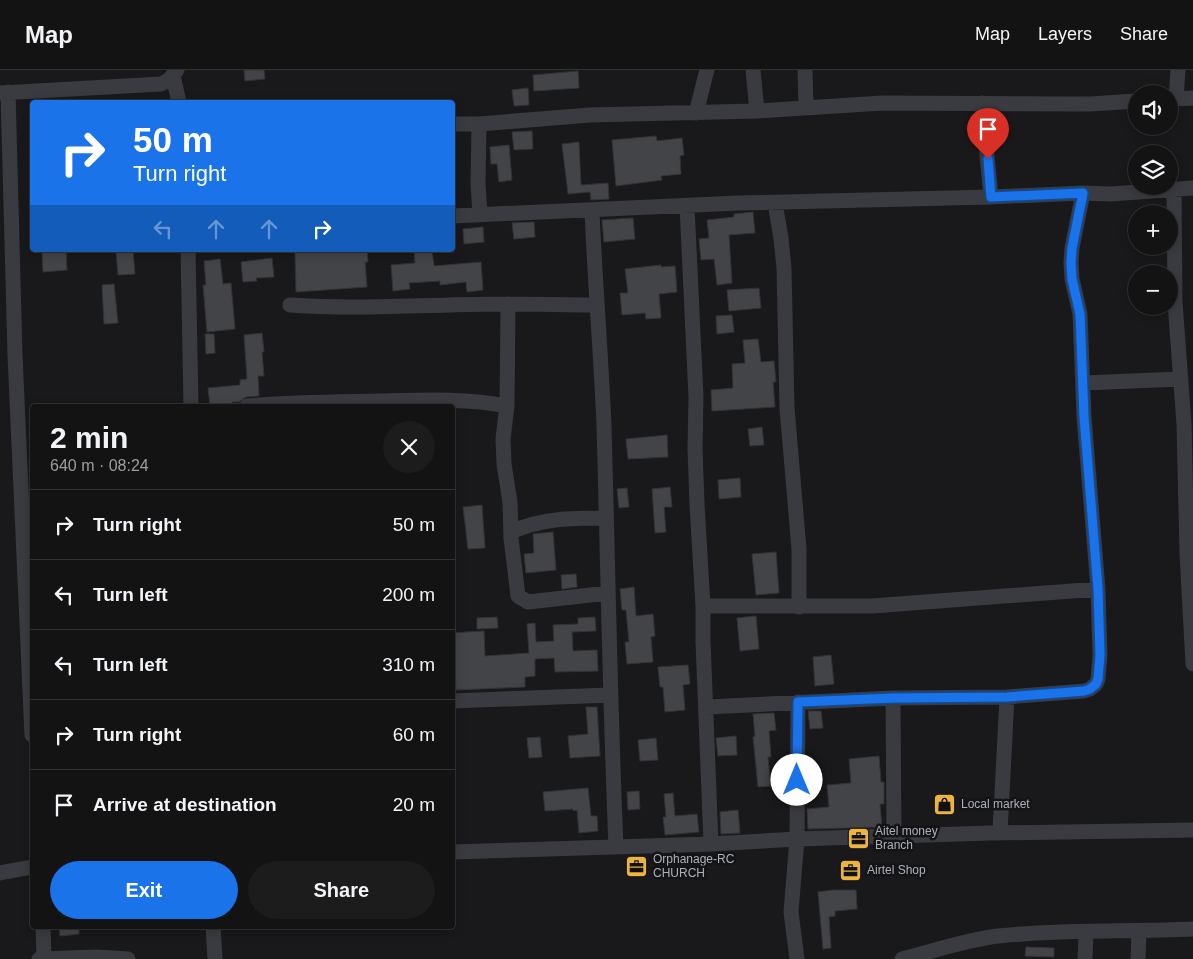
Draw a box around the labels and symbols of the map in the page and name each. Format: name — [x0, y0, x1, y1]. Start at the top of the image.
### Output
pin — [967, 108, 1009, 159]
position arrow — [770, 753, 822, 805]
shop icon: Local market — [933, 792, 957, 816]
place label: Local market — [961, 797, 1030, 811]
place label: Aitel money Branch — [875, 824, 938, 852]
office icon: Aitel money Branch — [847, 826, 871, 850]
place label: Orphanage-RC CHURCH — [653, 852, 735, 880]
office icon: Orphanage-RC CHURCH — [625, 854, 649, 878]
office icon: Airtel Shop — [839, 858, 863, 882]
place label: Airtel Shop — [867, 863, 926, 877]

